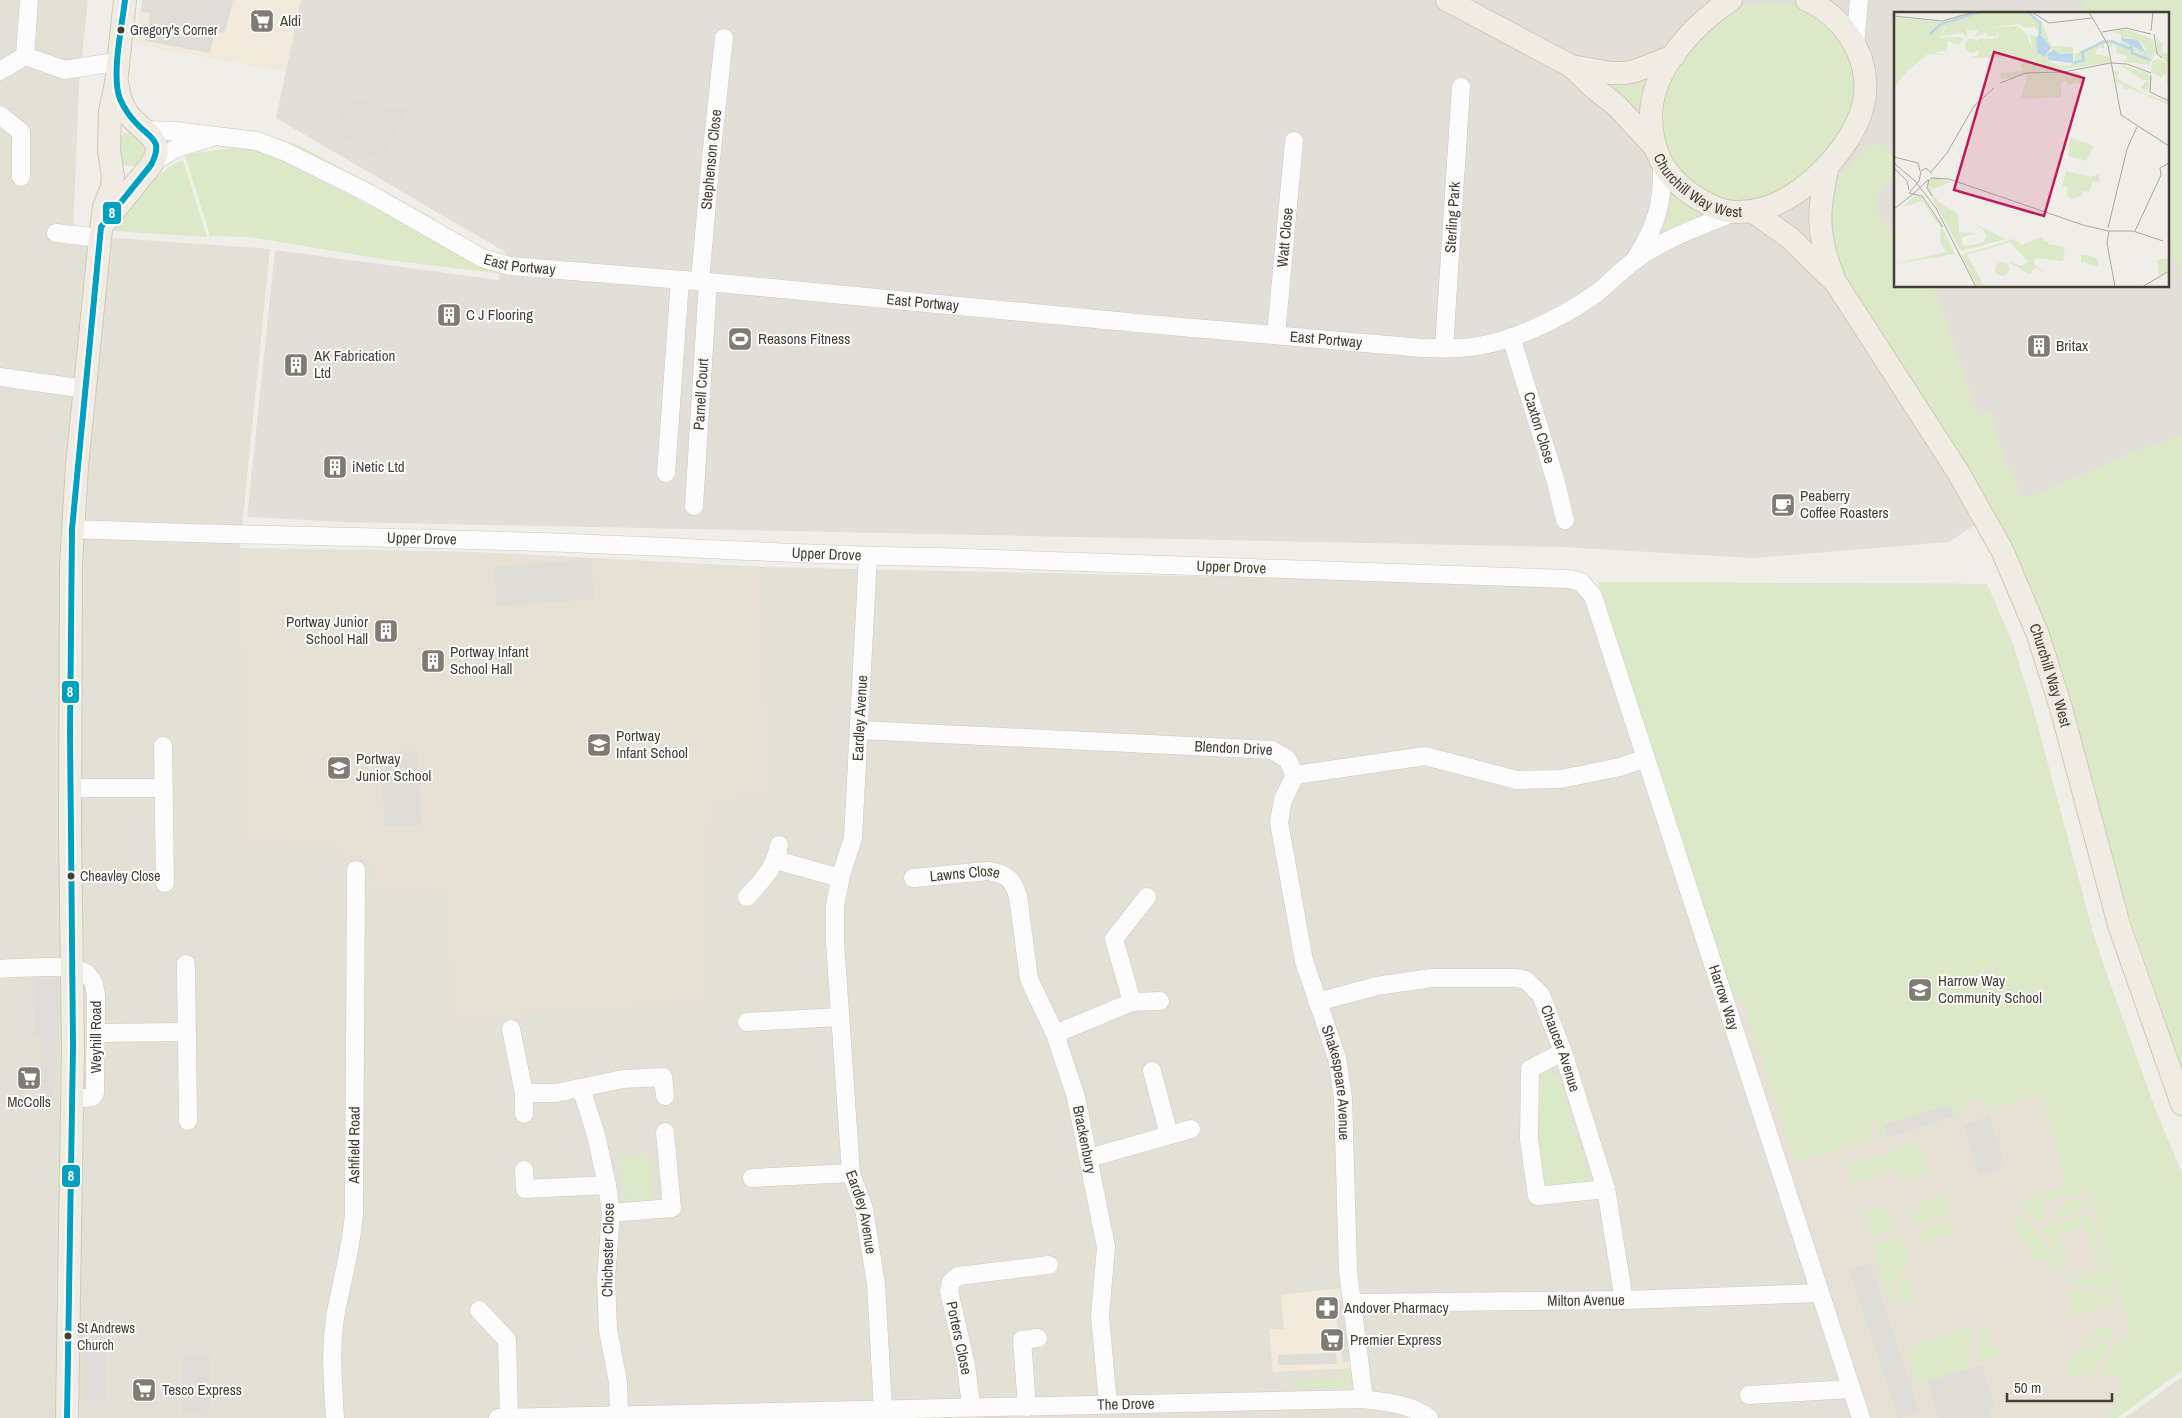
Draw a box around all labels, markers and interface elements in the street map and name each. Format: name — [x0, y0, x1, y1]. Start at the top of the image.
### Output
supermarket icon: Aldi — [249, 8, 275, 34]
place label: Aldi — [279, 10, 301, 31]
inset map — [1894, 12, 2170, 288]
place label: Gregory's Corner — [130, 21, 218, 39]
marker: Gregory's Corner — [116, 25, 126, 35]
street label: Stephenson Close — [695, 108, 726, 210]
street label: Churchill Way West — [1649, 150, 1743, 222]
street label: Sterling Park — [1439, 180, 1465, 253]
line badge: 8 — [102, 201, 122, 225]
text: 8 — [109, 204, 115, 222]
street label: Watt Close — [1271, 207, 1298, 268]
street label: East Portway — [481, 248, 557, 280]
street label: East Portway — [886, 288, 961, 316]
building icon: C J Flooring — [436, 302, 462, 328]
place label: C J Flooring — [466, 304, 533, 325]
street label: East Portway — [1289, 325, 1364, 353]
sports icon: Reasons Fitness — [727, 326, 753, 352]
place label: Reasons Fitness — [758, 328, 850, 349]
building icon: Britax — [2026, 333, 2052, 359]
place label: Britax — [2056, 335, 2089, 356]
place label: AK Fabrication Ltd — [313, 345, 395, 383]
building icon: AK Fabrication Ltd — [283, 352, 309, 378]
street label: Parnell Court — [688, 357, 713, 431]
street label: Caxton Close — [1519, 389, 1561, 466]
building icon: iNetic Ltd — [322, 454, 348, 480]
place label: iNetic Ltd — [352, 456, 405, 477]
place label: Peaberry Coffee Roasters — [1800, 485, 1889, 523]
cafe icon: Peaberry Coffee Roasters — [1770, 492, 1796, 518]
street label: Upper Drove — [387, 527, 457, 550]
street label: Upper Drove — [791, 542, 862, 565]
street label: Upper Drove — [1196, 555, 1267, 578]
place label: Portway Junior School Hall — [286, 611, 368, 649]
building icon: Portway Junior School Hall — [373, 618, 399, 644]
street label: Churchill Way West — [2024, 620, 2077, 730]
place label: Portway Infant School Hall — [450, 641, 529, 679]
building icon: Portway Infant School Hall — [420, 648, 446, 674]
street label: Eardley Avenue — [847, 674, 872, 761]
line badge: 8 — [61, 680, 80, 704]
text: 8 — [67, 683, 73, 701]
place label: Portway Infant School — [616, 725, 688, 763]
school or university icon: Portway Infant School — [586, 732, 612, 758]
street label: Blendon Drive — [1194, 735, 1273, 760]
place label: Portway Junior School — [356, 748, 431, 786]
school or university icon: Portway Junior School — [326, 755, 352, 781]
street label: Lawns Close — [929, 860, 1003, 886]
place label: Cheavley Close — [80, 867, 160, 885]
marker: Cheavley Close — [66, 871, 76, 881]
street label: Harrow Way — [1704, 962, 1745, 1033]
place label: Harrow Way Community School — [1938, 970, 2042, 1008]
school or university icon: Harrow Way Community School — [1907, 977, 1933, 1003]
street label: Weyhill Road — [85, 1001, 106, 1073]
street label: Chaucer Avenue — [1536, 1002, 1586, 1094]
street label: Shakespeare Avenue — [1317, 1022, 1355, 1141]
supermarket icon: McColls — [16, 1065, 42, 1091]
place label: McColls — [7, 1091, 51, 1112]
street label: Brackenbury — [1068, 1104, 1102, 1176]
street label: Ashfield Road — [343, 1106, 365, 1185]
line badge: 8 — [61, 1164, 81, 1188]
text: 8 — [68, 1167, 74, 1185]
street label: Eardley Avenue — [841, 1167, 882, 1255]
street label: Chichester Close — [596, 1202, 619, 1297]
street label: Milton Avenue — [1547, 1289, 1625, 1311]
pharmacy icon: Andover Pharmacy — [1314, 1295, 1340, 1321]
place label: Andover Pharmacy — [1343, 1297, 1449, 1318]
street label: Porters Close — [941, 1299, 978, 1377]
place label: St Andrews Church — [77, 1319, 135, 1354]
supermarket icon: Premier Express — [1319, 1327, 1345, 1353]
place label: Premier Express — [1350, 1329, 1442, 1350]
marker: St Andrews Church — [63, 1331, 73, 1341]
scale bar — [2007, 1370, 2112, 1402]
supermarket icon: Tesco Express — [131, 1377, 157, 1403]
text: 50 m — [2014, 1377, 2041, 1398]
place label: Tesco Express — [162, 1379, 242, 1400]
street label: The Drove — [1097, 1393, 1155, 1415]

